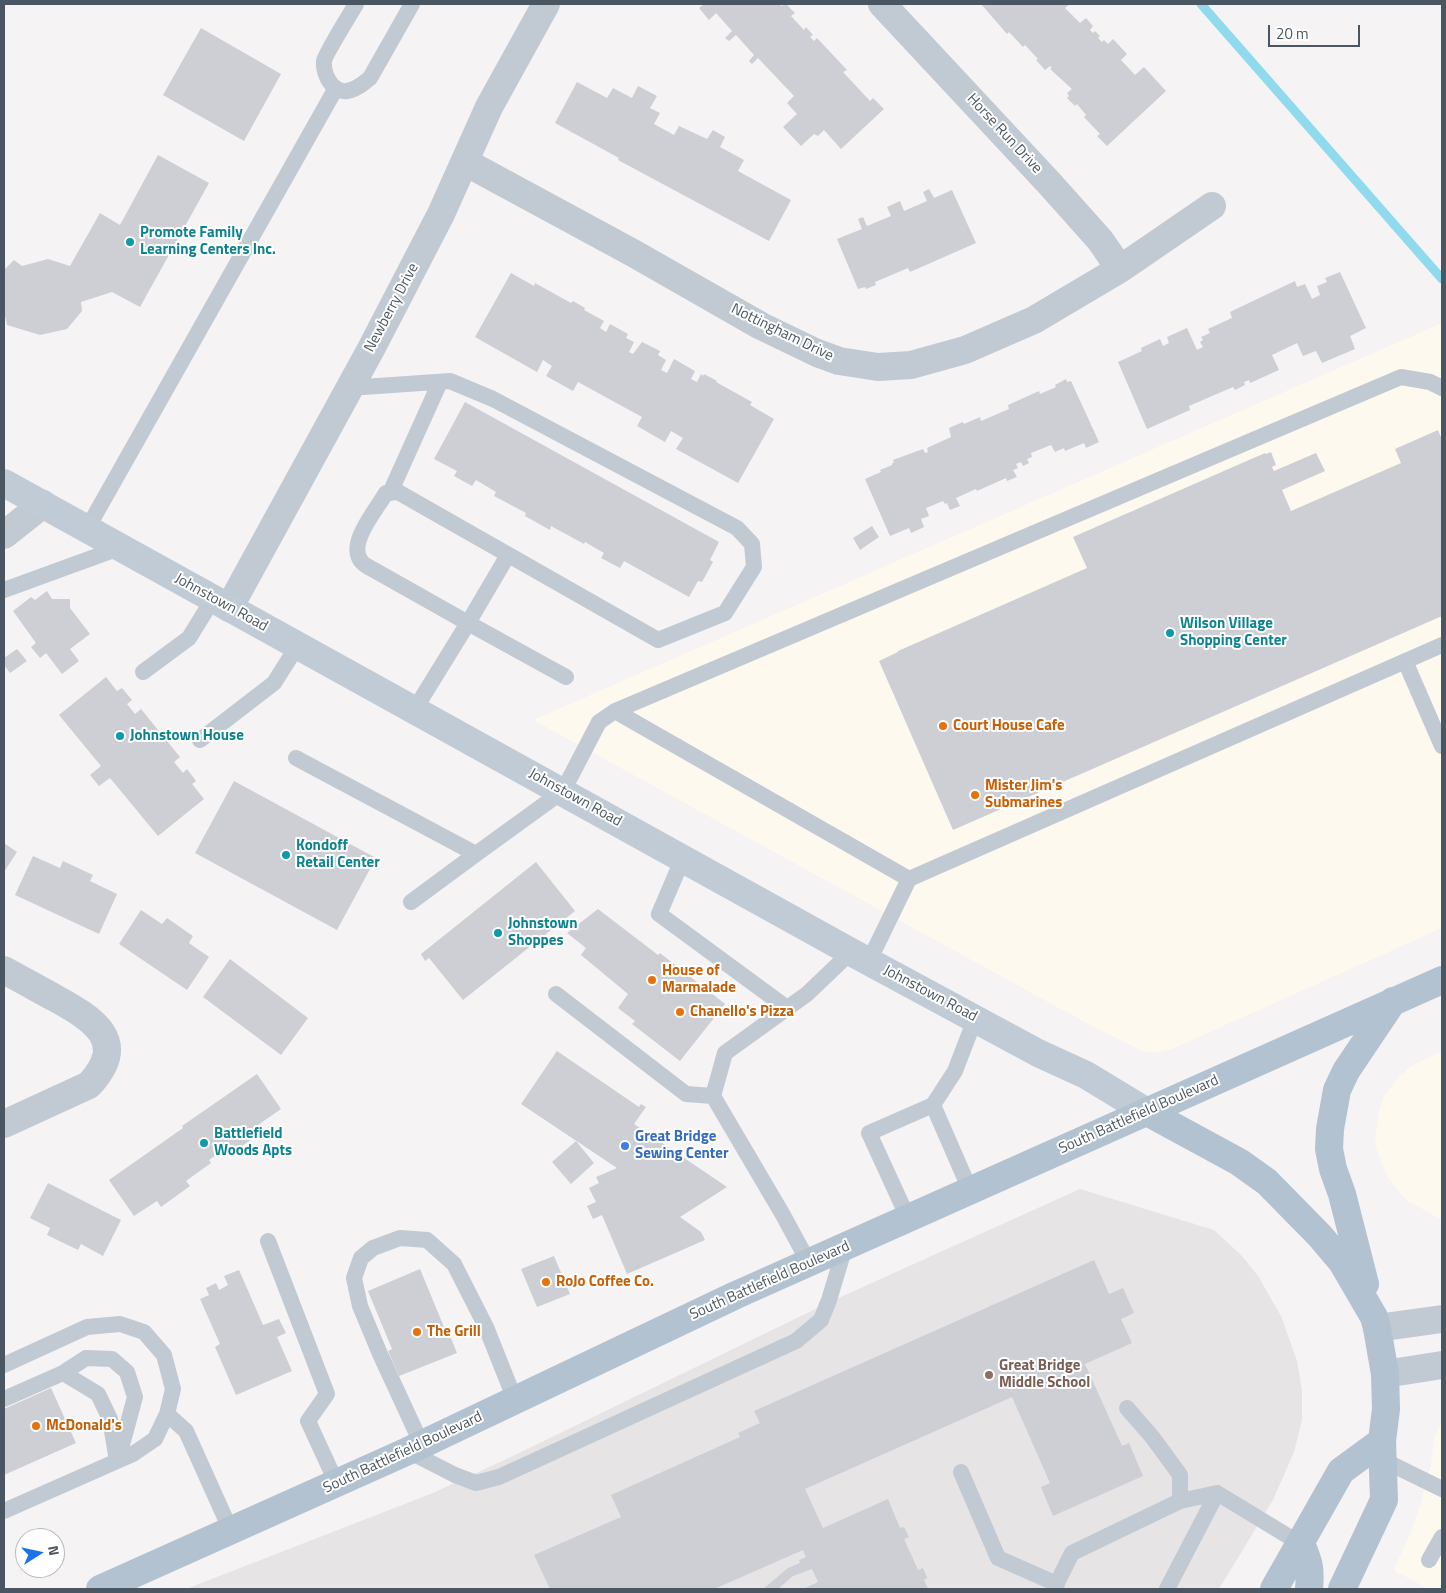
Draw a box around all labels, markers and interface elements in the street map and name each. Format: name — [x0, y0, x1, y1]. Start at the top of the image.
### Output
scale bar — [1271, 15, 1364, 47]
text: 20 m — [1276, 22, 1309, 45]
street label: Horse Run Drive — [963, 90, 1045, 178]
place label: Promote Family Learning Centers Inc. — [140, 224, 276, 259]
marker: Promote Family Learning Centers Inc. — [124, 236, 136, 248]
street label: Newberry Drive — [361, 260, 423, 356]
street label: Nottingham Drive — [728, 300, 836, 366]
street label: Johnstown Road — [171, 570, 271, 636]
place label: Wilson Village Shopping Center — [1180, 615, 1287, 650]
marker: Wilson Village Shopping Center — [1164, 627, 1176, 639]
place label: Court House Cafe — [953, 717, 1065, 735]
marker: Court House Cafe — [937, 720, 949, 732]
place label: Johnstown House — [130, 727, 244, 745]
marker: Johnstown House — [114, 730, 126, 742]
street label: Johnstown Road — [525, 765, 625, 831]
place label: Mister Jim's Submarines — [985, 777, 1062, 812]
marker: Mister Jim's Submarines — [969, 789, 981, 801]
place label: Kondoff Retail Center — [296, 837, 380, 872]
marker: Kondoff Retail Center — [280, 849, 292, 861]
place label: Johnstown Shoppes — [508, 915, 577, 950]
marker: Johnstown Shoppes — [492, 927, 504, 939]
place label: House of Marmalade — [662, 962, 736, 997]
street label: Johnstown Road — [880, 962, 980, 1026]
marker: House of Marmalade — [646, 974, 658, 986]
place label: Chanello's Pizza — [690, 1003, 794, 1021]
marker: Chanello's Pizza — [674, 1006, 686, 1018]
street label: South Battlefield Boulevard — [1056, 1072, 1222, 1158]
place label: Battlefield Woods Apts — [214, 1125, 292, 1160]
place label: Great Bridge Sewing Center — [635, 1128, 729, 1163]
marker: Battlefield Woods Apts — [198, 1137, 210, 1149]
marker: Great Bridge Sewing Center — [619, 1140, 631, 1152]
street label: South Battlefield Boulevard — [687, 1238, 853, 1324]
place label: RoJo Coffee Co. — [556, 1273, 654, 1291]
marker: RoJo Coffee Co. — [540, 1276, 552, 1288]
place label: The Grill — [427, 1323, 481, 1341]
marker: The Grill — [411, 1326, 423, 1338]
place label: Great Bridge Middle School — [999, 1357, 1090, 1392]
marker: Great Bridge Middle School — [983, 1369, 995, 1381]
street label: South Battlefield Boulevard — [321, 1408, 485, 1498]
place label: McDonald's — [46, 1417, 122, 1435]
marker: McDonald's — [30, 1420, 42, 1432]
north arrow — [15, 1528, 65, 1578]
text: N — [43, 1544, 65, 1557]

